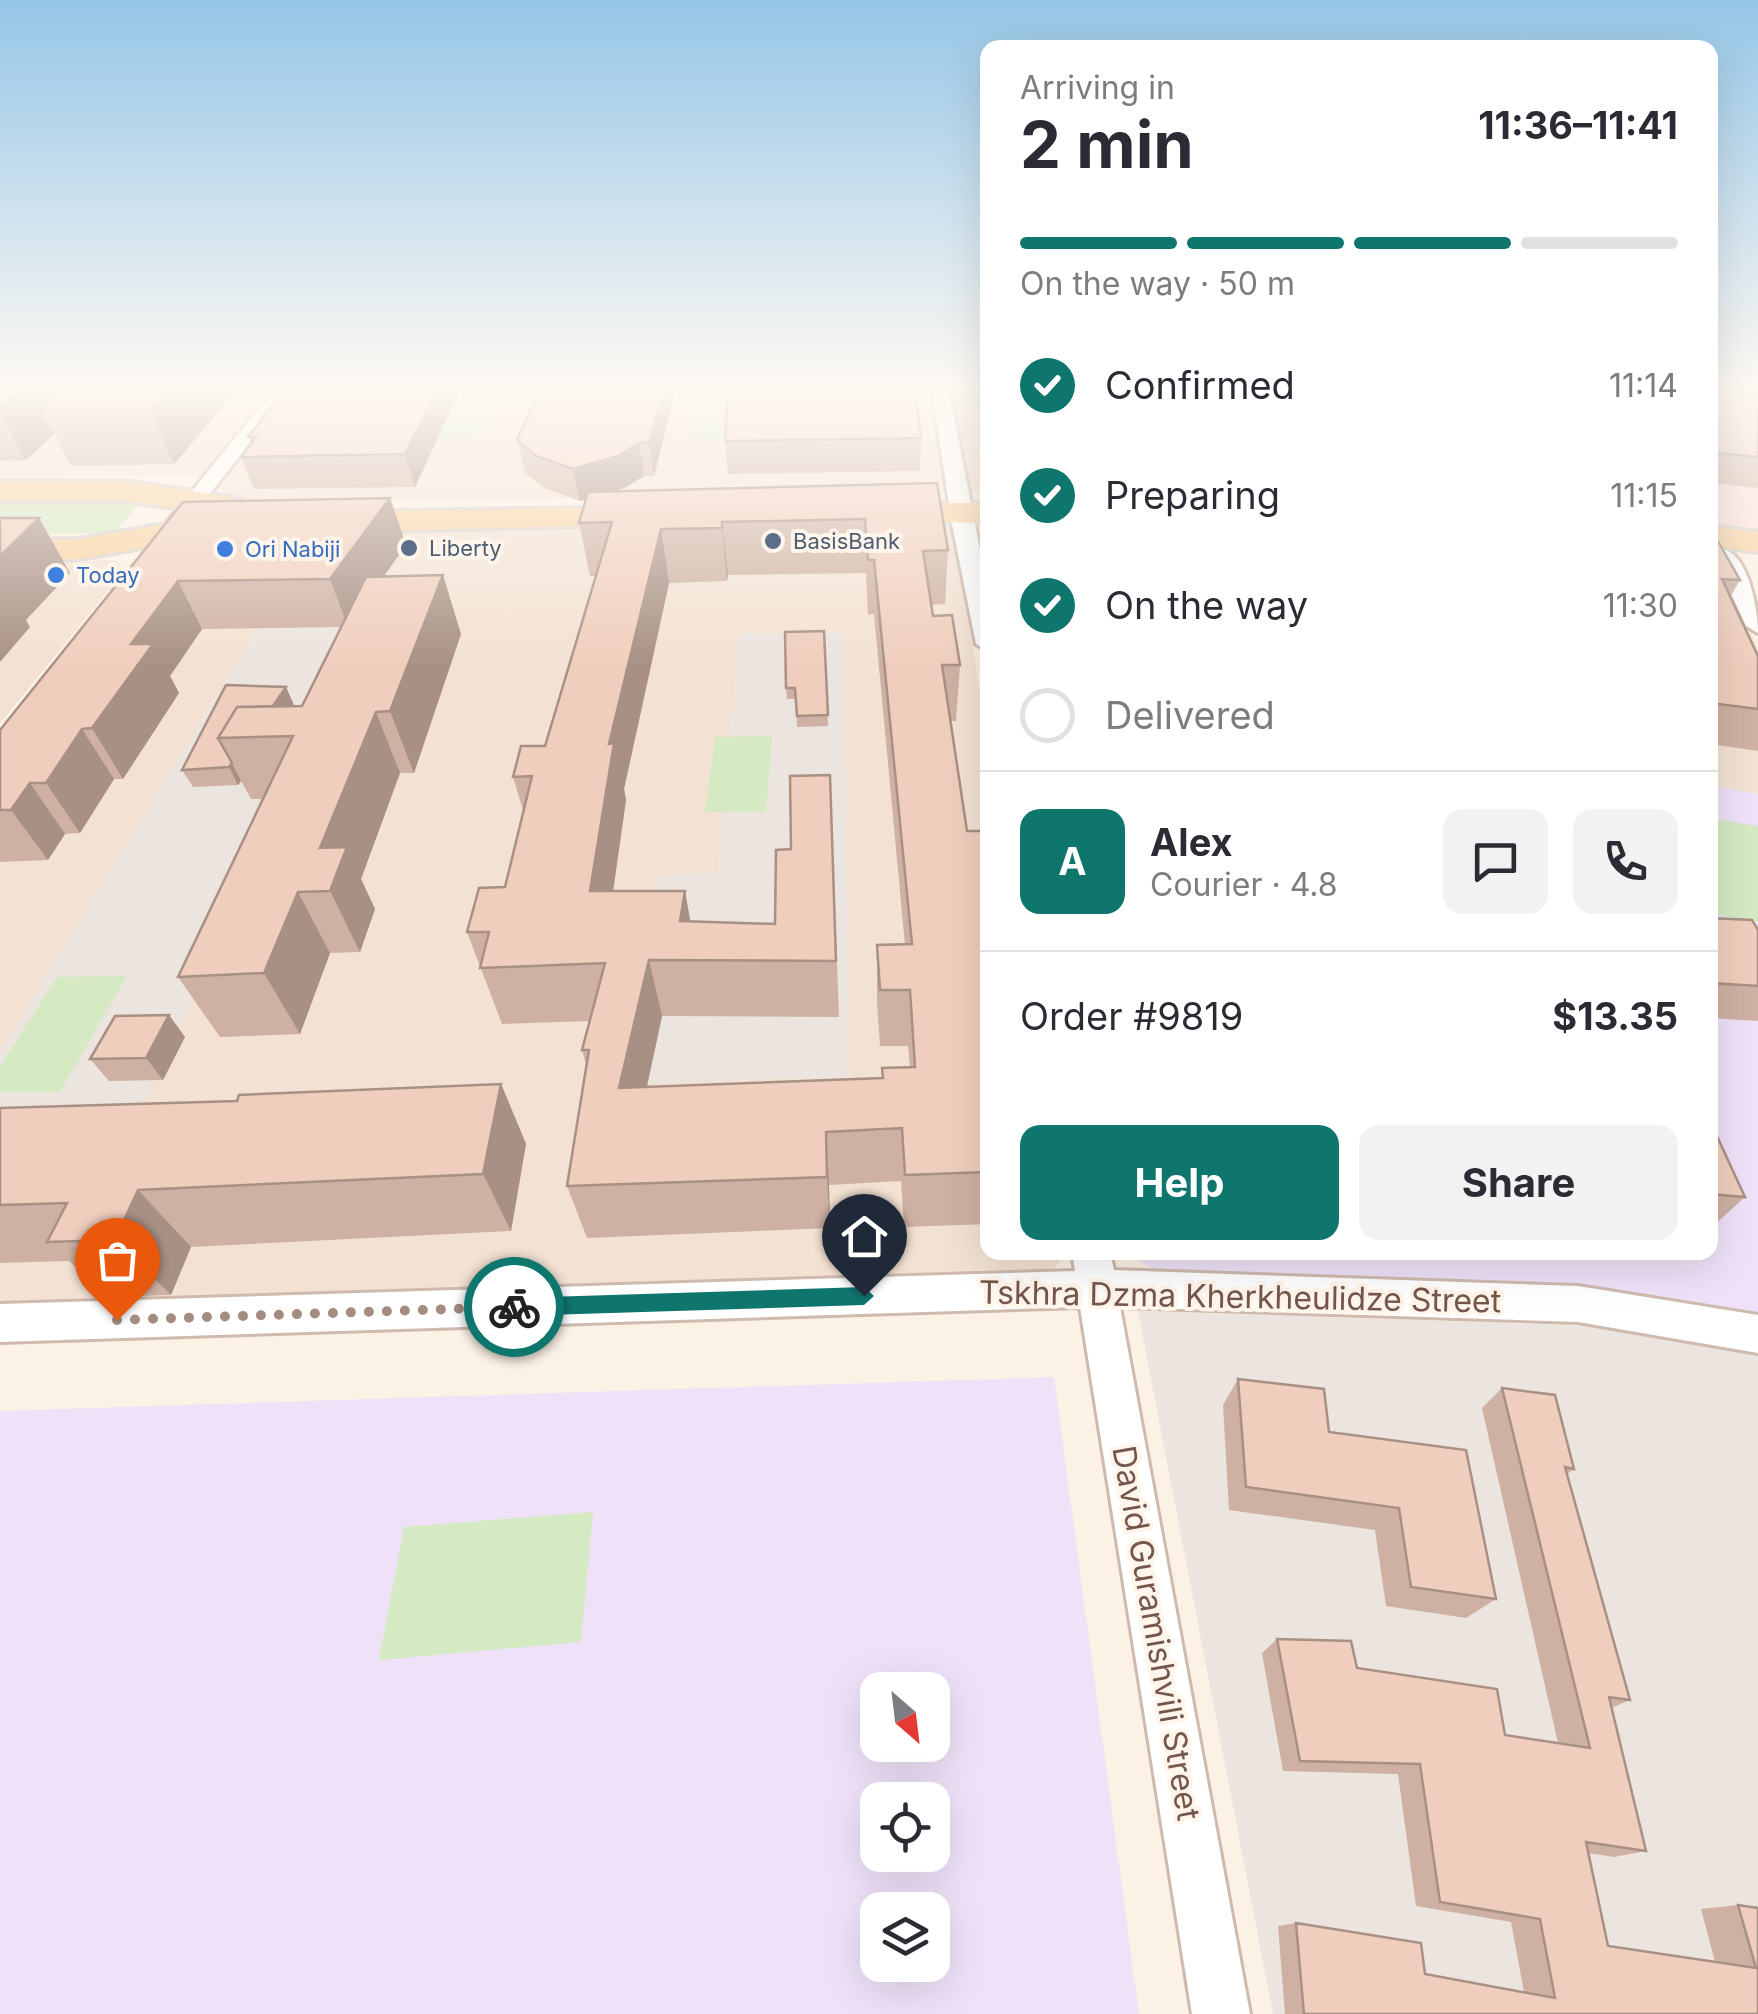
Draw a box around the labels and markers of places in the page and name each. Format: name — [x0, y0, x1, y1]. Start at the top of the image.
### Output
place label: BasisBank — [793, 528, 900, 554]
marker: BasisBank — [762, 530, 784, 552]
place label: Liberty — [429, 535, 502, 561]
place label: Ori Nabiji — [245, 536, 340, 562]
marker: Liberty — [398, 537, 420, 559]
marker: Ori Nabiji — [214, 538, 236, 560]
place label: Today — [76, 562, 140, 588]
marker: Today — [45, 564, 67, 586]
pin — [822, 1194, 907, 1297]
pin — [75, 1218, 160, 1321]

